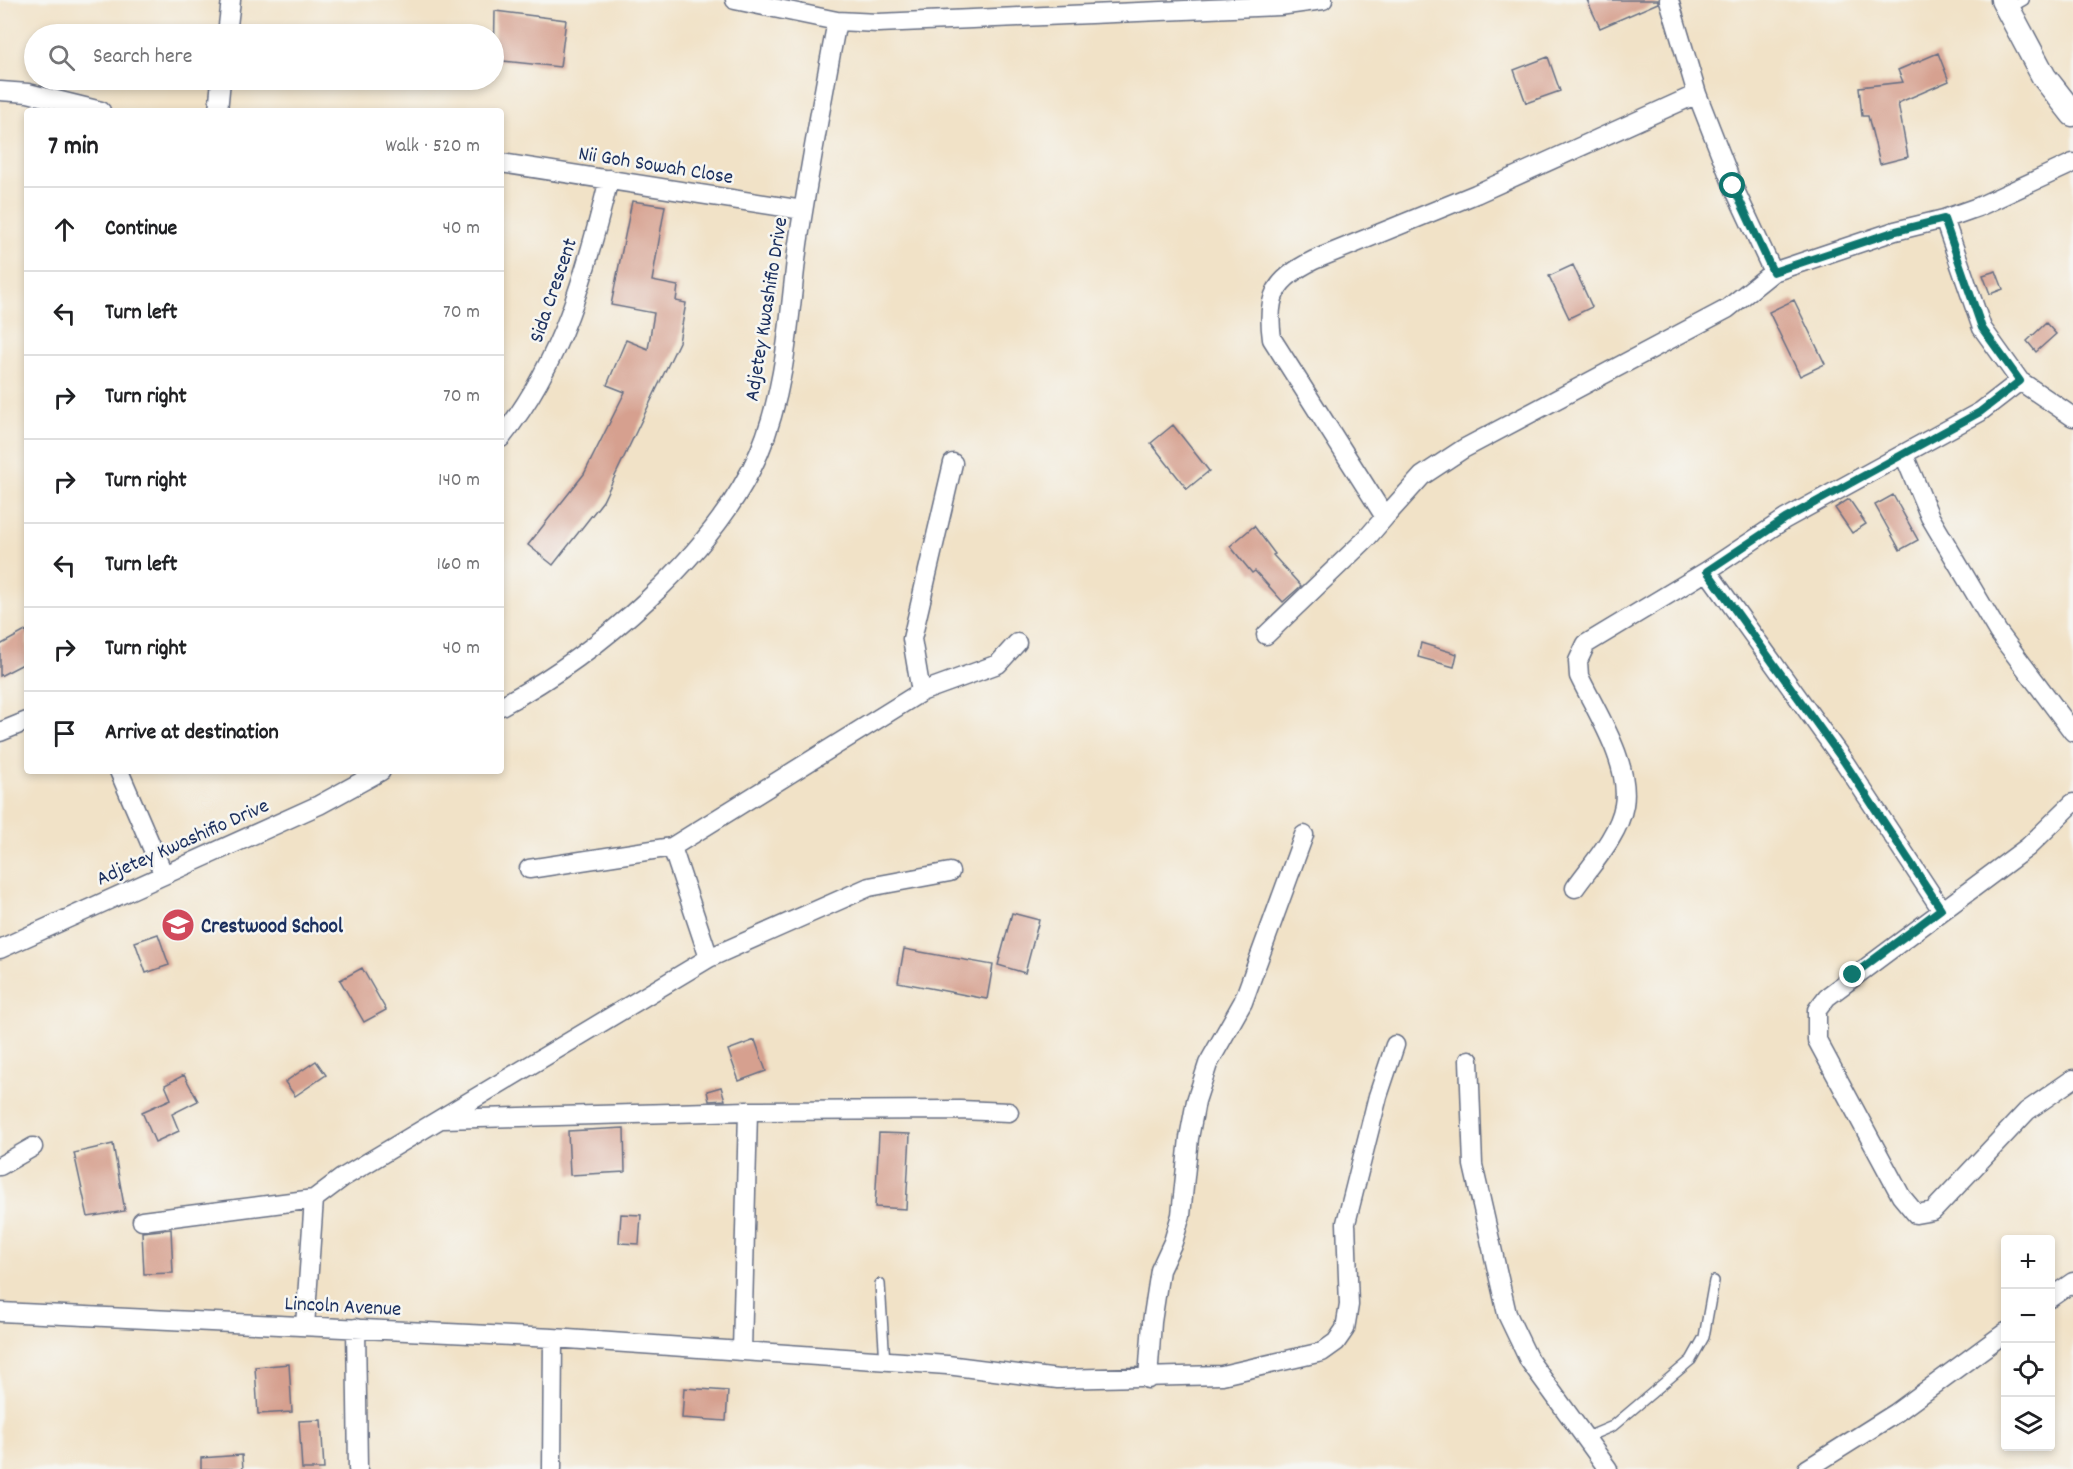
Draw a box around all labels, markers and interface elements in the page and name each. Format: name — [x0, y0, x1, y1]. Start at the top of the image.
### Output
search box — [24, 24, 504, 90]
icon: search — [45, 41, 78, 74]
text: Search here — [93, 42, 192, 73]
text: 7 min — [48, 129, 99, 166]
text: Walk · 520 m — [385, 133, 480, 161]
street label: Nii Goh Sowah Close — [576, 140, 735, 194]
route start — [1719, 172, 1745, 198]
icon: ahead — [48, 213, 81, 246]
text: Continue — [105, 214, 177, 245]
text: 40 m — [442, 215, 480, 243]
street label: Adjetey Kwashifio Drive — [739, 215, 797, 404]
street label: Sida Crescent — [523, 234, 587, 347]
icon: left — [48, 297, 81, 330]
text: Turn left — [105, 298, 177, 329]
text: 70 m — [443, 299, 480, 327]
icon: right — [48, 381, 81, 414]
text: Turn right — [105, 382, 187, 413]
text: 70 m — [443, 383, 480, 411]
icon: right — [48, 465, 81, 498]
text: Turn right — [105, 466, 187, 497]
text: 140 m — [438, 467, 480, 495]
icon: left — [48, 549, 81, 582]
text: Turn left — [105, 550, 177, 581]
text: 160 m — [437, 551, 480, 579]
icon: right — [48, 633, 81, 666]
text: Turn right — [105, 634, 187, 665]
text: 40 m — [442, 635, 480, 663]
icon: arrive — [48, 717, 81, 750]
text: Arrive at destination — [105, 718, 279, 749]
street label: Adjetey Kwashifio Drive — [92, 792, 274, 895]
school or university icon: Crestwood School — [160, 907, 196, 943]
place label: Crestwood School — [201, 913, 344, 943]
route end — [1839, 961, 1865, 987]
map controls — [2001, 1235, 2055, 1451]
button: + — [2001, 1235, 2055, 1289]
button: − — [2001, 1289, 2055, 1343]
street label: Lincoln Avenue — [284, 1290, 402, 1326]
button: locate — [2001, 1343, 2055, 1397]
button: layers — [2001, 1397, 2055, 1451]

